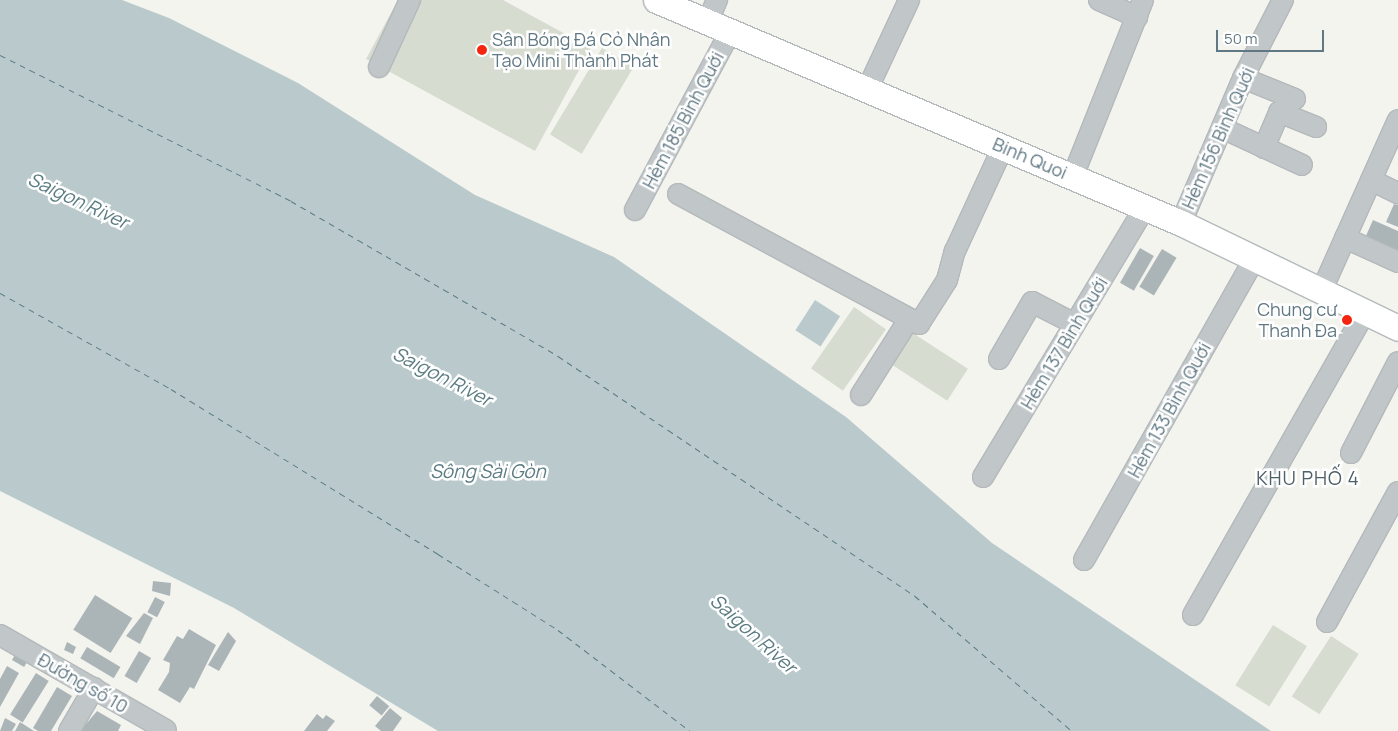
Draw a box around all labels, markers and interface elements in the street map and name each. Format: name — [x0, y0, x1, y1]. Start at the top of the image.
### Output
scale bar — [1218, 20, 1326, 52]
text: 50 m — [1224, 28, 1258, 49]
place label: Sân Bóng Đá Cỏ Nhân Tạo Mini Thành Phát — [492, 29, 670, 72]
marker: Sân Bóng Đá Cỏ Nhân Tạo Mini Thành Phát — [476, 44, 488, 56]
street label: Hẻm 185 Bình Quới — [638, 48, 728, 192]
street label: Hẻm 156 Bình Quới — [1177, 64, 1259, 212]
street label: Binh Quoi — [990, 133, 1070, 183]
water label: Saigon River — [24, 168, 132, 234]
street label: Hẻm 137 Bình Quới — [1016, 273, 1112, 413]
place label: Chung cư Thanh Đa — [1257, 299, 1337, 342]
marker: Chung cư Thanh Đa — [1341, 314, 1353, 326]
street label: Hẻm 133 Bình Quới — [1123, 339, 1215, 481]
water label: Saigon River — [389, 342, 495, 412]
water label: Sông Sài Gòn — [430, 461, 546, 483]
district label: KHU PHỐ 4 — [1255, 468, 1361, 490]
water label: Saigon River — [705, 589, 801, 679]
street label: Đường số 10 — [34, 649, 132, 717]

